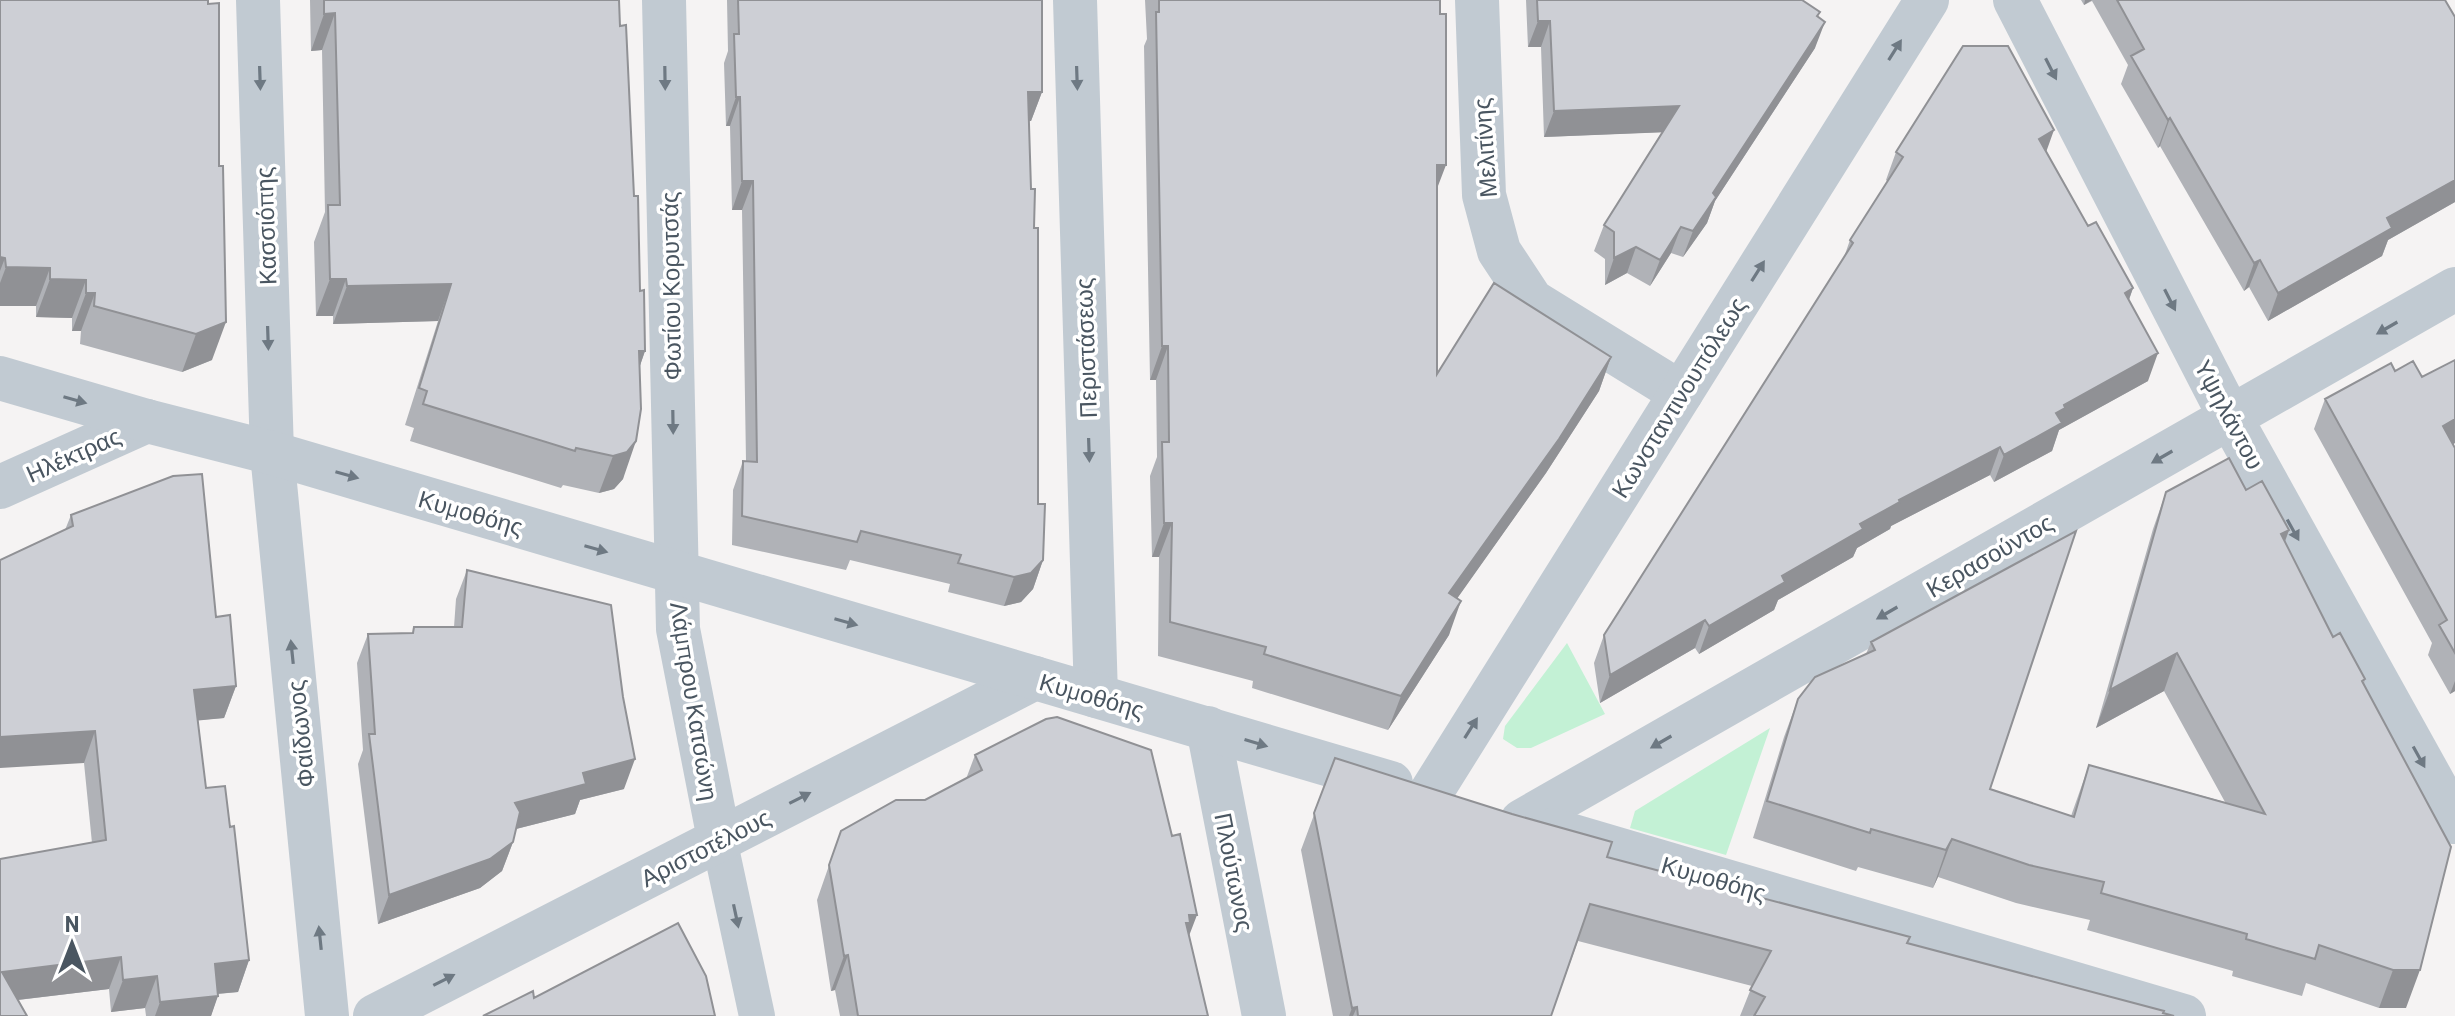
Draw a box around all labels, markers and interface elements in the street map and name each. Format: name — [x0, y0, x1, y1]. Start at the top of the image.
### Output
one-way arrow — [1888, 39, 1902, 61]
one-way arrow — [2044, 58, 2057, 81]
one-way arrow — [254, 66, 267, 91]
one-way arrow — [659, 66, 672, 91]
one-way arrow — [1071, 66, 1083, 91]
street label: Μελιτίνης — [1466, 97, 1502, 199]
street label: Κασσιόπης — [248, 166, 282, 286]
street label: Φωτίου Κορυτσάς — [654, 191, 686, 381]
one-way arrow — [1750, 260, 1765, 281]
street label: Περιστάσεως — [1068, 277, 1102, 419]
one-way arrow — [2163, 289, 2177, 312]
street label: Κωνσταντινουπόλεως — [1605, 291, 1751, 503]
one-way arrow — [2376, 321, 2398, 335]
one-way arrow — [262, 326, 275, 351]
street label: Υψηλάντου — [2189, 354, 2271, 474]
one-way arrow — [63, 394, 87, 407]
one-way arrow — [666, 410, 679, 435]
street label: Ηλέκτρας — [21, 420, 125, 488]
one-way arrow — [1082, 438, 1095, 463]
one-way arrow — [2150, 450, 2173, 464]
one-way arrow — [335, 469, 359, 482]
street label: Κυμοθόης — [415, 483, 527, 541]
street label: Κερασούντος — [1920, 507, 2058, 603]
one-way arrow — [2286, 518, 2299, 541]
one-way arrow — [584, 543, 608, 556]
street label: Λάμπρου Κατσώνη — [665, 599, 725, 803]
one-way arrow — [1876, 606, 1898, 620]
one-way arrow — [834, 616, 858, 629]
one-way arrow — [285, 639, 298, 664]
street label: Κυμοθόης — [1036, 666, 1148, 724]
street label: Φαίδωνος — [280, 679, 320, 789]
one-way arrow — [1464, 717, 1478, 739]
one-way arrow — [1650, 735, 1672, 749]
one-way arrow — [1245, 737, 1269, 750]
one-way arrow — [2412, 746, 2426, 768]
one-way arrow — [789, 791, 812, 804]
street label: Αριστοτέλους — [635, 802, 775, 892]
street label: Πλούτωνος — [1209, 810, 1261, 934]
street label: Κυμοθόης — [1658, 849, 1770, 907]
one-way arrow — [730, 903, 743, 928]
north arrow — [32, 904, 112, 984]
text: N — [65, 910, 79, 936]
one-way arrow — [313, 925, 326, 950]
one-way arrow — [433, 974, 456, 987]

